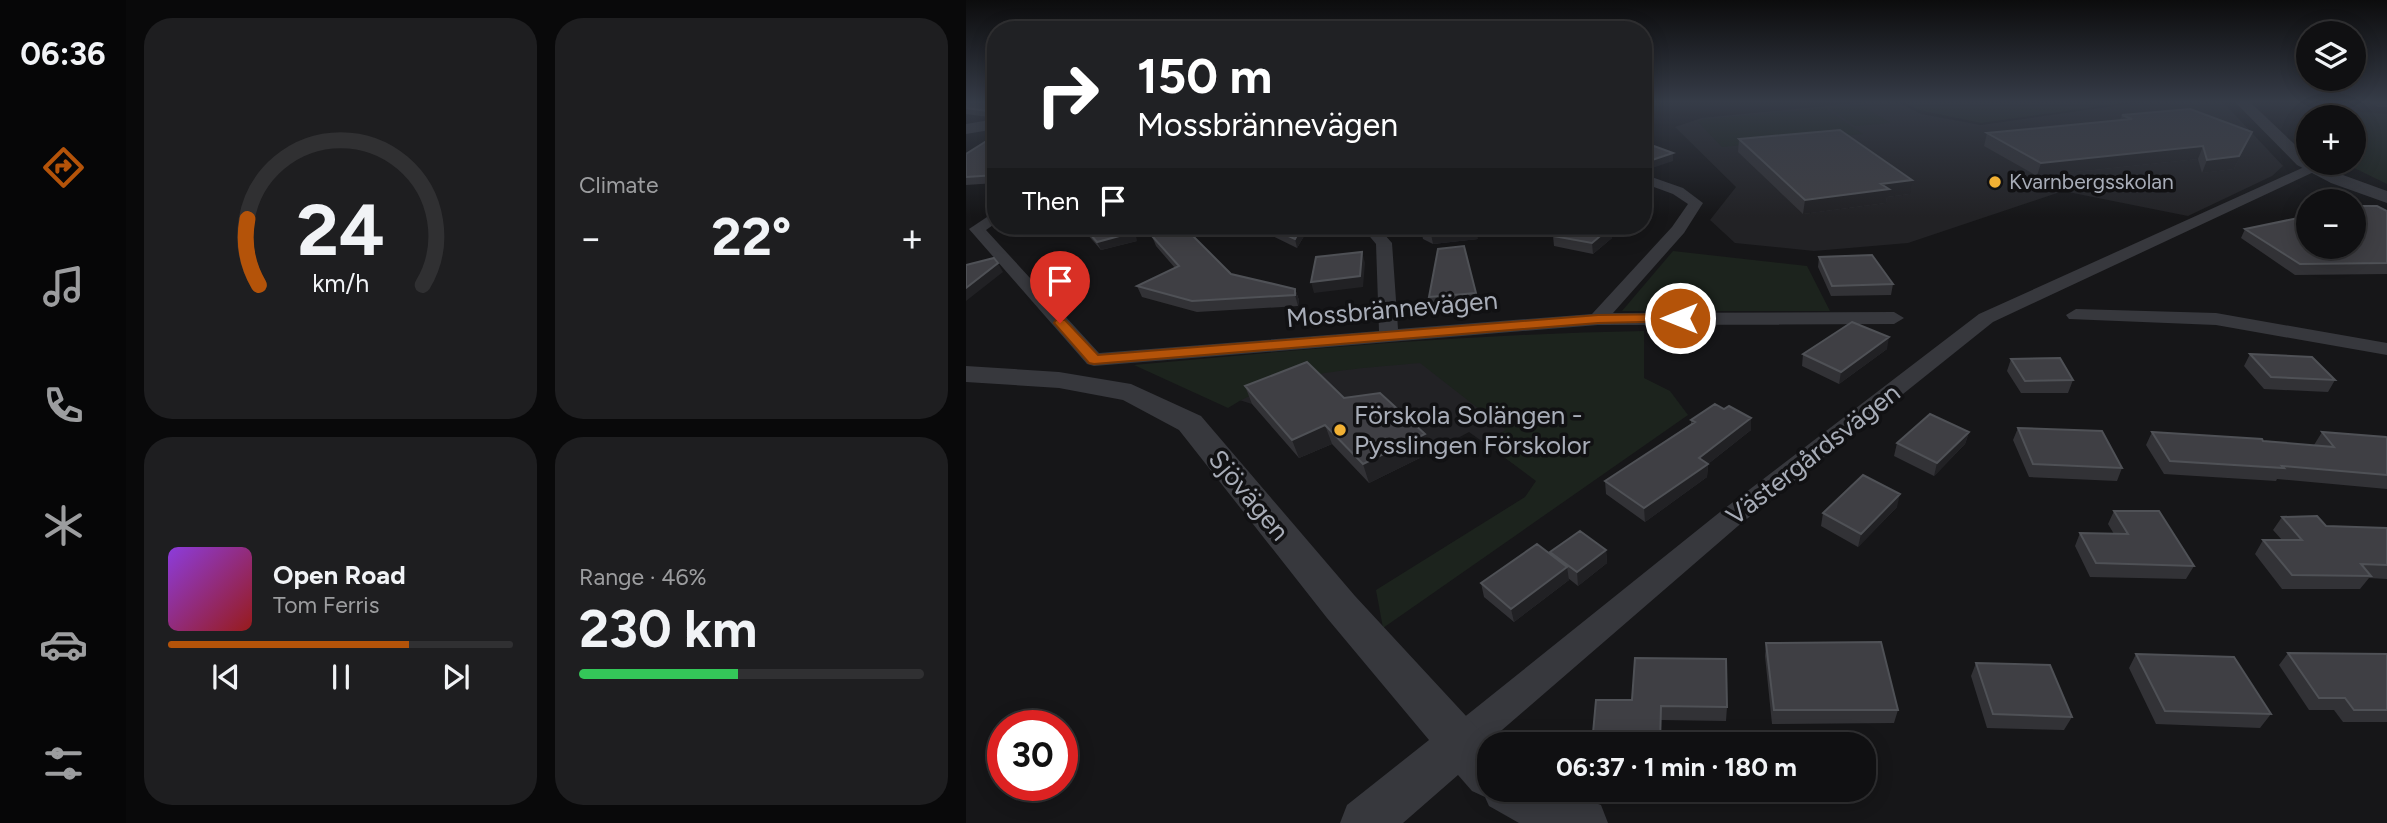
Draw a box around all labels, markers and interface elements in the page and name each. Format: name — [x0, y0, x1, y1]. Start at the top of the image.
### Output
map controls — [2296, 21, 2366, 259]
button: layers — [2296, 21, 2366, 91]
text: 06:36 — [20, 35, 106, 73]
text: 150 m — [1137, 46, 1272, 105]
icon: right — [1022, 49, 1113, 140]
button: + — [2296, 105, 2366, 175]
text: Mossbrännevägen — [1137, 106, 1398, 144]
icon: directions — [39, 143, 88, 192]
place label: Kvarnbergsskolan — [2009, 169, 2174, 194]
text: Climate — [579, 171, 658, 199]
marker: Kvarnbergsskolan — [1987, 174, 2003, 190]
icon: arrive — [1094, 182, 1132, 220]
text: Then — [1022, 185, 1080, 217]
text: 24 — [296, 186, 385, 273]
button: − — [2296, 189, 2366, 259]
text: 22° — [712, 206, 791, 268]
text: − — [579, 215, 603, 261]
text: + — [900, 215, 924, 261]
pin — [1030, 251, 1090, 323]
icon: music — [39, 262, 88, 311]
icon: arrive — [1041, 262, 1079, 300]
text: km/h — [312, 267, 369, 297]
position arrow — [1643, 281, 1717, 355]
street label: Mossbrännevägen — [1285, 284, 1499, 334]
street label: Västergårdsvägen — [1720, 376, 1906, 532]
icon: phone — [39, 381, 88, 430]
place label: Förskola Solängen - Pysslingen Förskolor — [1354, 399, 1591, 461]
marker: Förskola Solängen - Pysslingen Förskolor — [1332, 422, 1348, 438]
street label: Sjövägen — [1202, 443, 1296, 547]
icon: climate — [39, 501, 88, 550]
text: Open Road — [273, 559, 406, 591]
text: Range · 46% — [579, 563, 707, 591]
text: Tom Ferris — [273, 591, 379, 619]
text: 230 km — [579, 598, 757, 660]
icon: car — [39, 620, 88, 669]
icon: previous — [207, 658, 245, 696]
icon: pause — [322, 658, 360, 696]
icon: next — [437, 658, 475, 696]
speed limit sign: 30 — [987, 710, 1078, 801]
icon: filters — [39, 739, 88, 788]
text: 06:37 · 1 min · 180 m — [1556, 751, 1797, 783]

